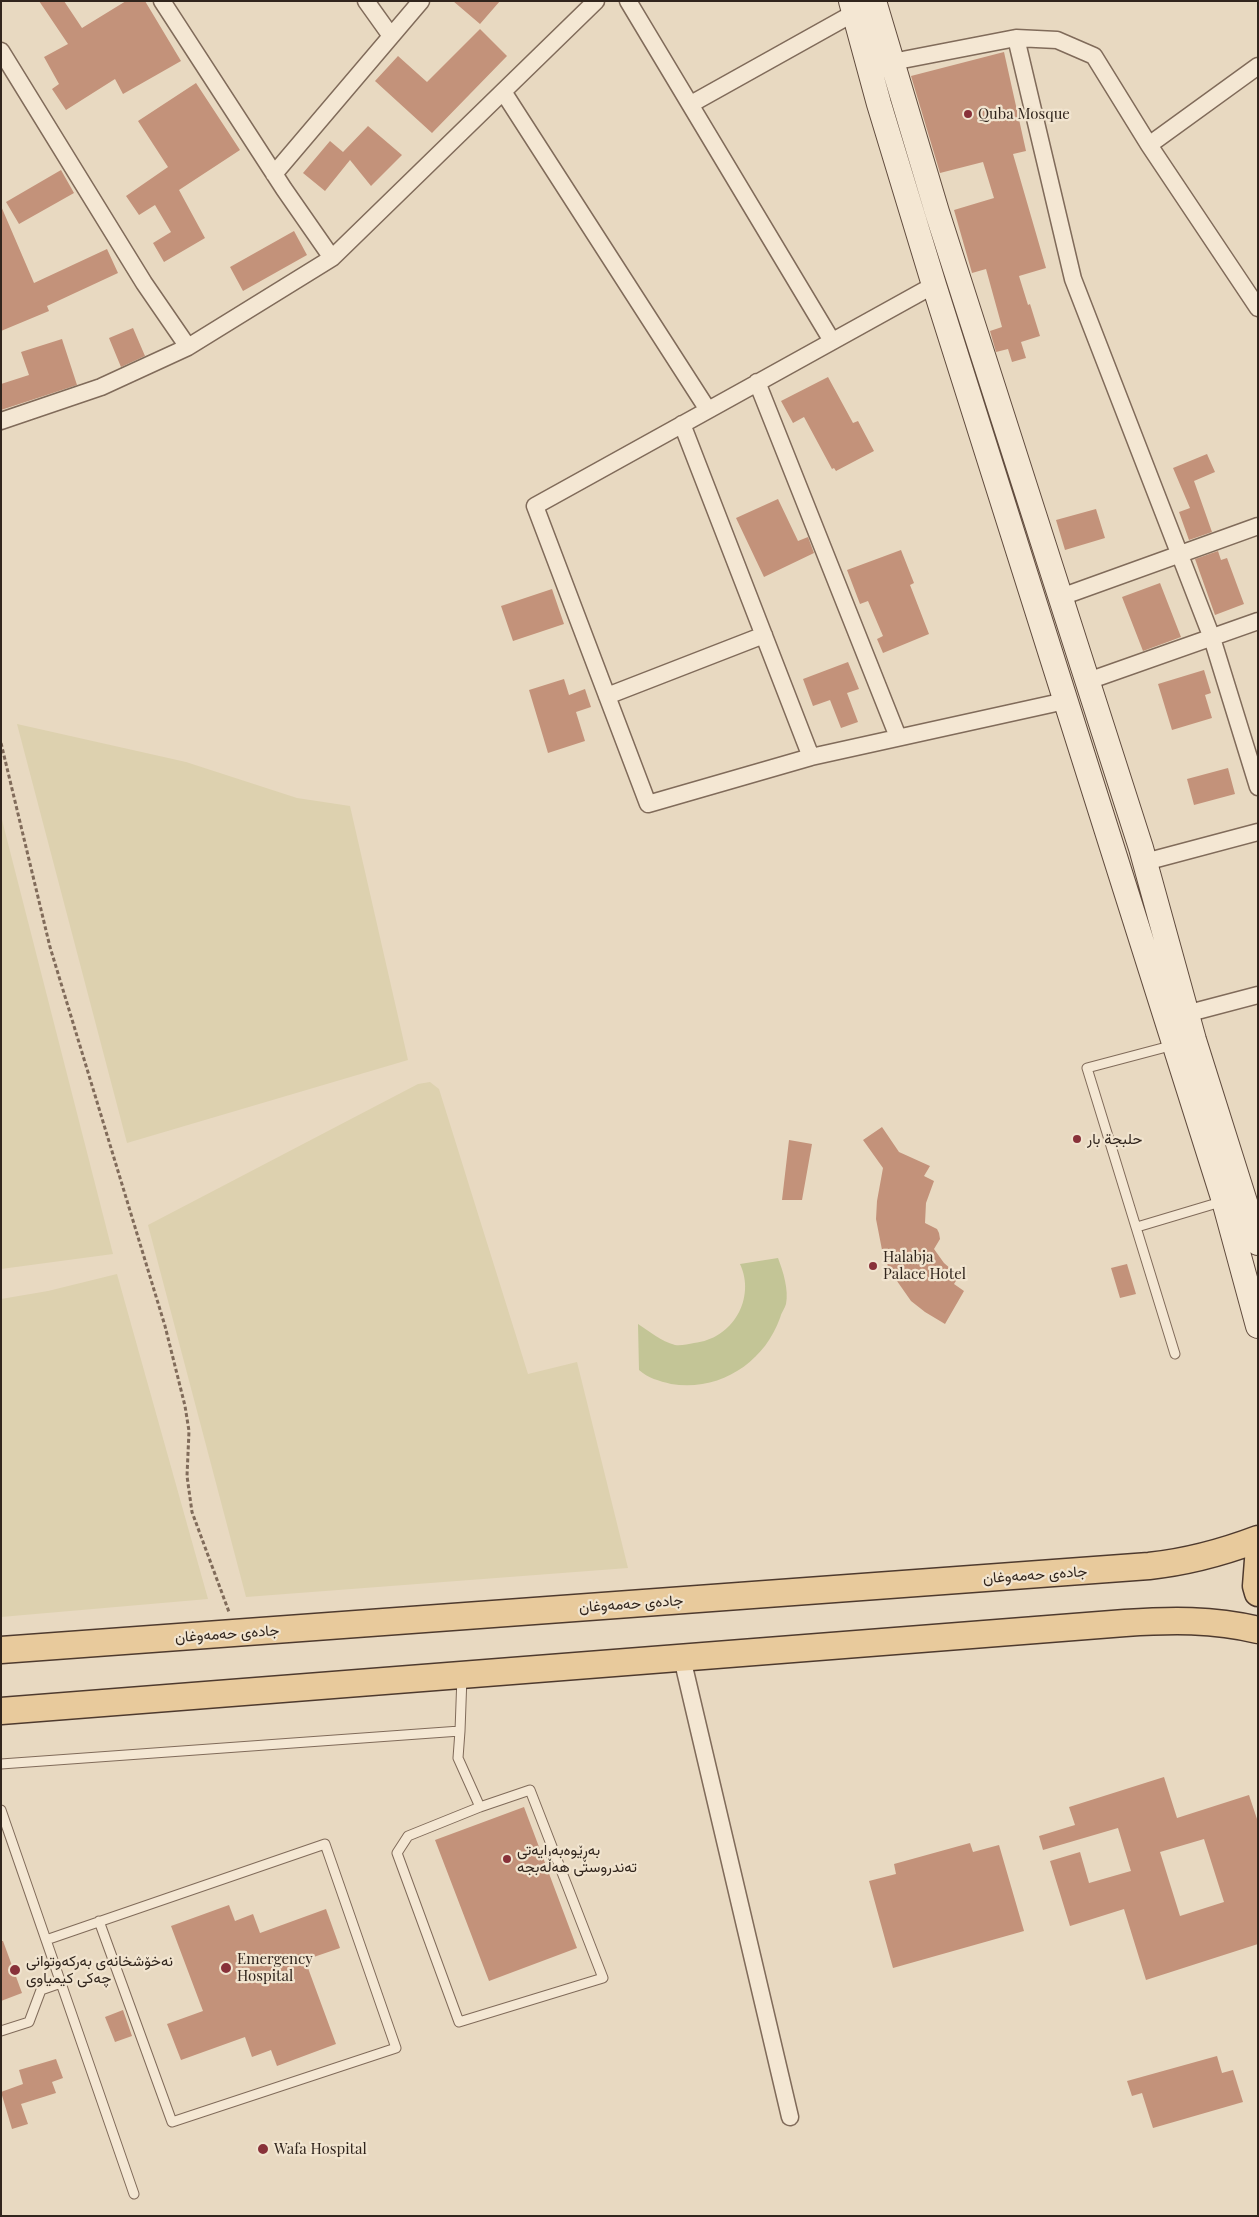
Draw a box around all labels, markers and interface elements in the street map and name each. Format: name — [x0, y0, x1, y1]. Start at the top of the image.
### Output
place label: Quba Mosque — [978, 105, 1070, 123]
marker: Quba Mosque — [962, 108, 974, 120]
place label: حلبجة بار — [1087, 1130, 1142, 1148]
marker: حلبجة بار — [1071, 1133, 1083, 1145]
place label: Halabja Palace Hotel — [883, 1248, 966, 1283]
marker: Halabja Palace Hotel — [867, 1260, 879, 1272]
street label: جادەی حەمەوغان — [982, 1562, 1088, 1588]
street label: جادەی حەمەوغان — [578, 1591, 684, 1617]
street label: جادەی حەمەوغان — [174, 1621, 280, 1647]
place label: بەڕێوەبەرایەتی تەندروستی هەڵەبجە — [517, 1841, 637, 1876]
marker: بەڕێوەبەرایەتی تەندروستی هەڵەبجە — [501, 1853, 513, 1865]
place label: Emergency Hospital — [237, 1950, 313, 1985]
place label: نەخۆشخانەی بەرکەوتوانی چەکی کیمیاوی — [26, 1952, 173, 1987]
marker: Emergency Hospital — [219, 1961, 233, 1975]
marker: نەخۆشخانەی بەرکەوتوانی چەکی کیمیاوی — [8, 1963, 22, 1977]
place label: Wafa Hospital — [274, 2140, 367, 2158]
marker: Wafa Hospital — [256, 2142, 270, 2156]

